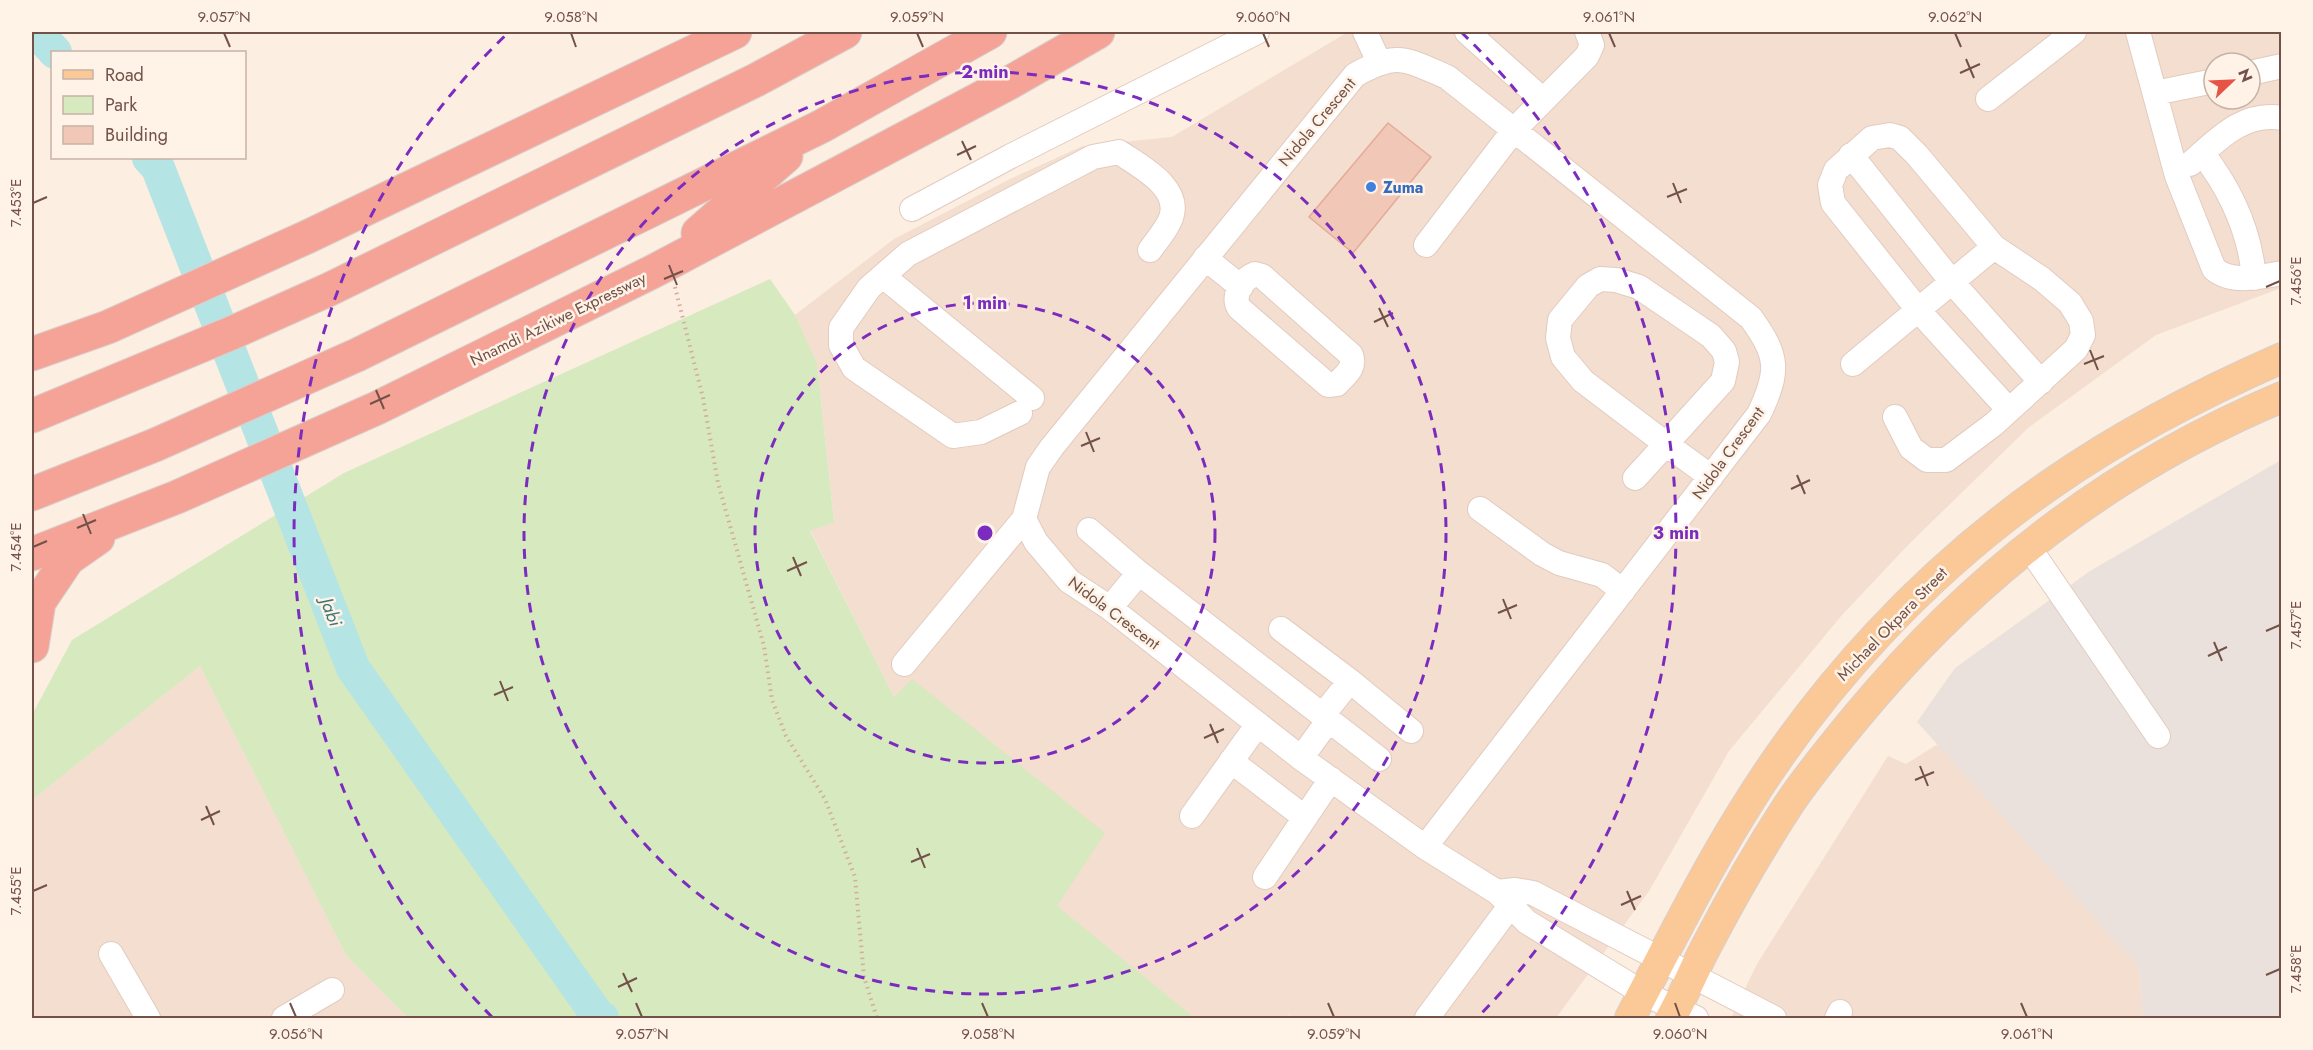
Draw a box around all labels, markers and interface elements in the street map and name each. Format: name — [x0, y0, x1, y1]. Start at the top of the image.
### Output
text: 9.057°N — [197, 6, 251, 28]
text: 9.058°N — [544, 6, 598, 28]
text: 9.059°N — [890, 6, 944, 28]
text: 9.060°N — [1236, 6, 1290, 28]
text: 9.061°N — [1583, 6, 1635, 28]
text: 9.062°N — [1928, 6, 1982, 28]
legend — [51, 51, 246, 159]
north arrow — [2202, 51, 2262, 111]
text: 2 min — [961, 59, 1009, 85]
text: Road — [105, 62, 144, 88]
text: N — [2232, 65, 2258, 86]
street label: Nidola Crescent — [1273, 73, 1361, 171]
text: Park — [105, 92, 137, 118]
text: Building — [105, 122, 168, 148]
place label: Zuma — [1383, 176, 1423, 199]
text: 7.453°E — [5, 179, 27, 227]
marker: Zuma — [1364, 180, 1378, 194]
text: 7.456°E — [2285, 256, 2307, 306]
street label: Nnamdi Azikiwe Expressway — [466, 266, 651, 372]
text: 1 min — [963, 290, 1007, 316]
street label: Nidola Crescent — [1686, 402, 1770, 504]
text: 3 min — [1653, 520, 1699, 546]
text: 7.454°E — [5, 522, 27, 572]
centre of rings — [975, 523, 995, 543]
street label: Michael Okpara Street — [1832, 562, 1953, 686]
street label: Nidola Crescent — [1063, 571, 1165, 655]
water label: Jabi — [313, 591, 348, 630]
text: 7.457°E — [2285, 601, 2307, 649]
text: 7.455°E — [5, 867, 27, 915]
text: 7.458°E — [2285, 945, 2307, 993]
text: 9.056°N — [269, 1023, 323, 1045]
text: 9.057°N — [615, 1023, 669, 1045]
text: 9.058°N — [961, 1023, 1015, 1045]
text: 9.059°N — [1307, 1023, 1361, 1045]
text: 9.060°N — [1653, 1023, 1707, 1045]
text: 9.061°N — [2001, 1023, 2053, 1045]

